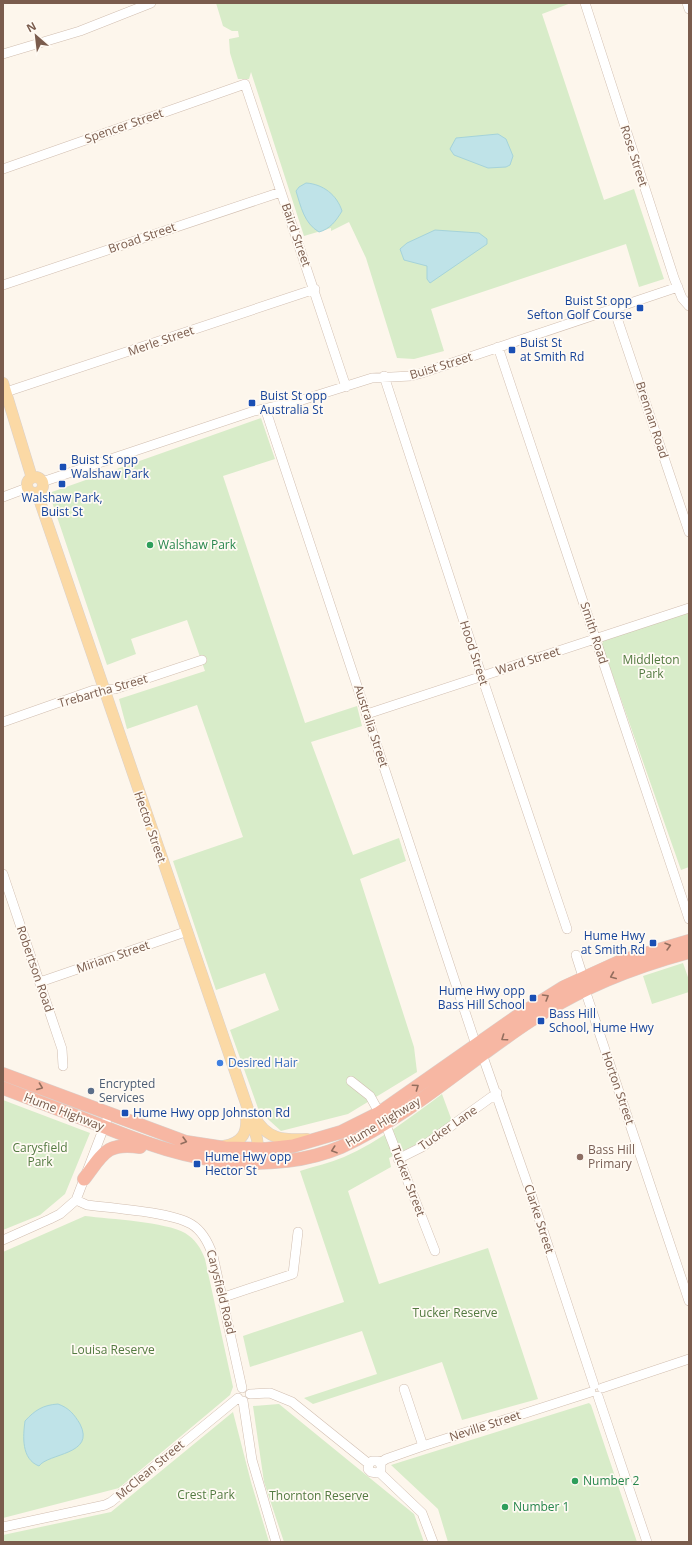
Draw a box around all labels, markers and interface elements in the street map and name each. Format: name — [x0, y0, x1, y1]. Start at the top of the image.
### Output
north arrow — [16, 16, 56, 56]
text: N — [24, 18, 39, 35]
street label: Spencer Street — [82, 104, 165, 147]
street label: Rose Street — [617, 123, 652, 189]
street label: Baird Street — [278, 201, 315, 269]
street label: Broad Street — [106, 218, 178, 257]
place label: Buist St opp Sefton Golf Course — [527, 292, 632, 323]
marker: Buist St opp Sefton Golf Course — [635, 303, 645, 313]
street label: Merle Street — [126, 321, 196, 360]
place label: Buist St at Smith Rd — [520, 334, 584, 365]
marker: Buist St at Smith Rd — [507, 345, 517, 355]
street label: Buist Street — [407, 348, 474, 383]
street label: Brennan Road — [632, 379, 673, 460]
place label: Buist St opp Australia St — [260, 387, 327, 418]
marker: Buist St opp Australia St — [247, 398, 257, 408]
place label: Buist St opp Walshaw Park — [71, 451, 150, 482]
marker: Buist St opp Walshaw Park — [58, 462, 68, 472]
marker: Walshaw Park, Buist St — [57, 479, 67, 489]
place label: Walshaw Park, Buist St — [21, 489, 103, 520]
place label: Walshaw Park — [158, 536, 237, 553]
marker: Walshaw Park — [145, 540, 155, 550]
street label: Smith Road — [576, 600, 612, 666]
street label: Hood Street — [456, 618, 493, 687]
street label: Ward Street — [494, 642, 562, 679]
park label: Middleton Park — [622, 651, 680, 682]
street label: Trebartha Street — [56, 670, 149, 711]
street label: Australia Street — [350, 682, 393, 769]
street label: Hector Street — [130, 789, 171, 865]
street label: Robertson Road — [13, 924, 58, 1014]
place label: Hume Hwy at Smith Rd — [581, 927, 646, 958]
street label: Miriam Street — [74, 936, 152, 977]
marker: Hume Hwy at Smith Rd — [648, 938, 658, 948]
one-way arrow — [665, 942, 672, 951]
one-way arrow — [610, 971, 617, 979]
place label: Hume Hwy opp Bass Hill School — [438, 982, 525, 1013]
marker: Hume Hwy opp Bass Hill School — [528, 993, 538, 1003]
one-way arrow — [542, 995, 549, 1002]
place label: Bass Hill School, Hume Hwy — [549, 1005, 655, 1036]
marker: Bass Hill School, Hume Hwy — [536, 1016, 546, 1026]
one-way arrow — [502, 1033, 509, 1040]
street label: Horton Street — [598, 1049, 639, 1127]
place label: Desired Hair — [228, 1054, 298, 1071]
marker: Desired Hair — [215, 1058, 225, 1068]
place label: Encrypted Services — [99, 1075, 155, 1106]
one-way arrow — [35, 1082, 43, 1090]
one-way arrow — [412, 1085, 419, 1092]
marker: Encrypted Services — [86, 1086, 96, 1096]
street label: Hume Highway — [21, 1088, 108, 1135]
street label: Hume Highway — [342, 1092, 424, 1151]
street label: Tucker Lane — [415, 1101, 481, 1154]
place label: Hume Hwy opp Johnston Rd — [133, 1104, 290, 1121]
marker: Hume Hwy opp Johnston Rd — [120, 1108, 130, 1118]
one-way arrow — [180, 1136, 187, 1145]
park label: Carysfield Park — [12, 1139, 68, 1170]
place label: Bass Hill Primary — [588, 1141, 635, 1172]
street label: Tucker Street — [387, 1143, 430, 1219]
one-way arrow — [330, 1145, 337, 1153]
place label: Hume Hwy opp Hector St — [205, 1148, 291, 1179]
marker: Bass Hill Primary — [575, 1152, 585, 1162]
marker: Hume Hwy opp Hector St — [192, 1159, 202, 1169]
street label: Clarke Street — [520, 1182, 559, 1256]
street label: Carysfield Road — [203, 1248, 240, 1336]
park label: Tucker Reserve — [412, 1304, 498, 1321]
park label: Louisa Reserve — [71, 1341, 155, 1358]
street label: Neville Street — [447, 1406, 523, 1445]
street label: McClean Street — [112, 1436, 188, 1503]
place label: Number 2 — [583, 1472, 640, 1489]
marker: Number 2 — [570, 1476, 580, 1486]
park label: Crest Park — [177, 1486, 235, 1503]
park label: Thornton Reserve — [269, 1487, 369, 1504]
place label: Number 1 — [513, 1498, 569, 1515]
marker: Number 1 — [500, 1502, 510, 1512]

